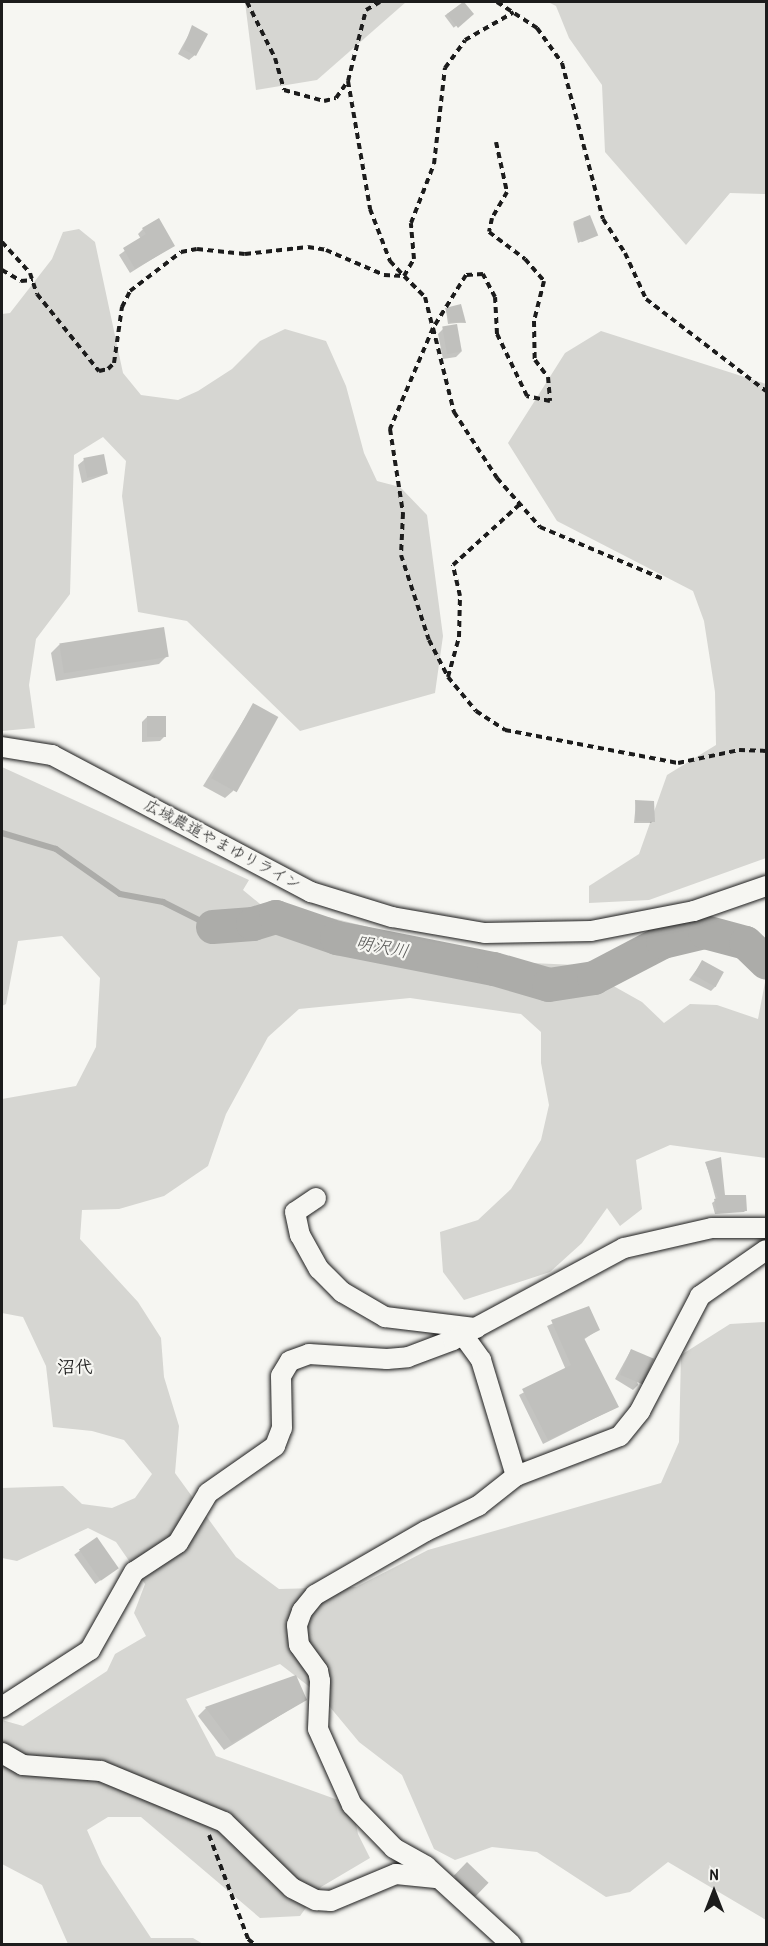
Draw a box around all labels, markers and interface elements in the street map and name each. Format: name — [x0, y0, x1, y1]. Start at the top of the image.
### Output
street label: 広域農道やまゆりライン — [141, 794, 305, 894]
water label: 明沢川 — [353, 931, 411, 963]
district label: 沼代 — [57, 1356, 93, 1378]
north arrow — [684, 1862, 744, 1922]
text: N — [710, 1863, 718, 1885]

